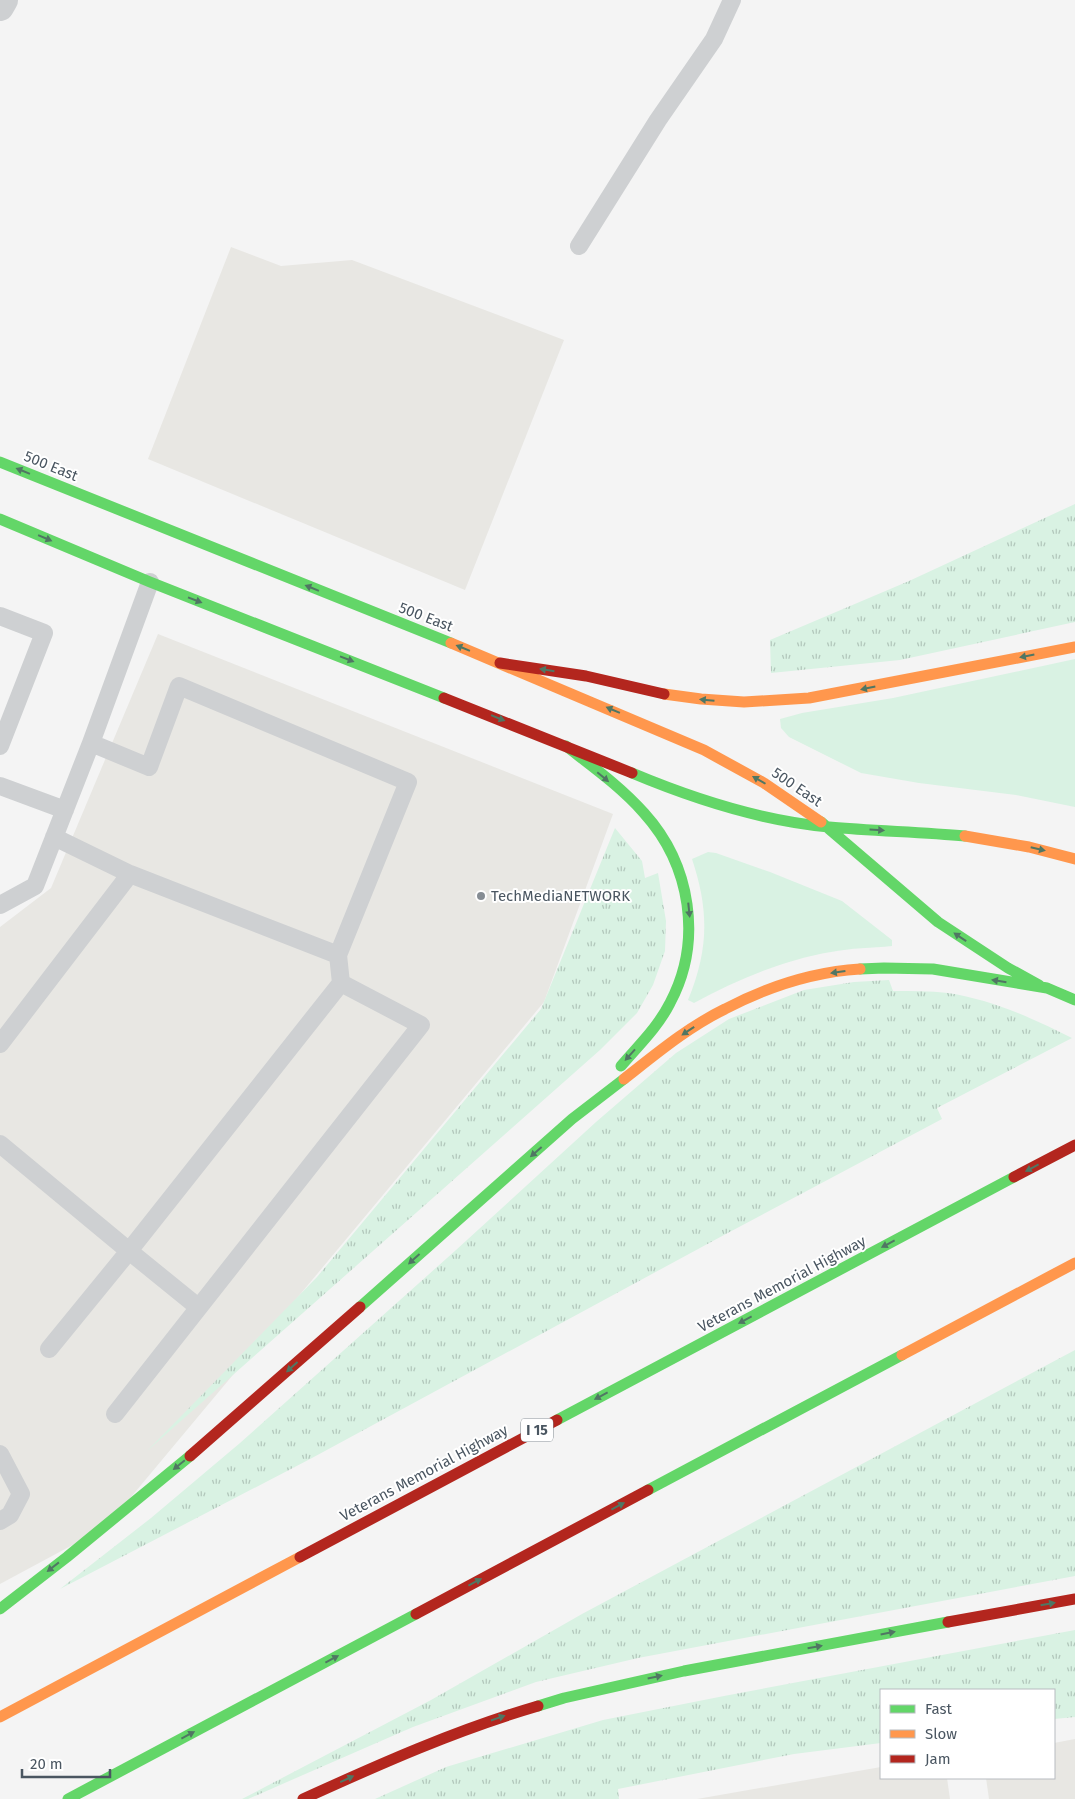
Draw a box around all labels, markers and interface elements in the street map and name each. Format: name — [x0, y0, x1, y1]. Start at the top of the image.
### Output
street label: 500 East — [21, 447, 81, 485]
one-way arrow — [16, 467, 30, 475]
one-way arrow — [38, 534, 53, 542]
one-way arrow — [304, 583, 319, 591]
one-way arrow — [188, 596, 203, 604]
street label: 500 East — [396, 598, 456, 636]
one-way arrow — [455, 644, 470, 651]
one-way arrow — [1020, 652, 1035, 660]
one-way arrow — [339, 656, 354, 663]
one-way arrow — [539, 666, 555, 674]
one-way arrow — [860, 684, 875, 692]
one-way arrow — [698, 696, 714, 704]
one-way arrow — [606, 706, 620, 714]
one-way arrow — [491, 715, 505, 723]
street label: 500 East — [769, 764, 826, 811]
one-way arrow — [597, 772, 610, 783]
one-way arrow — [752, 776, 767, 784]
one-way arrow — [869, 827, 885, 835]
one-way arrow — [1030, 845, 1046, 853]
place label: TechMediaNETWORK — [491, 887, 630, 905]
marker: TechMediaNETWORK — [475, 890, 487, 902]
one-way arrow — [685, 902, 693, 918]
one-way arrow — [953, 932, 967, 942]
one-way arrow — [829, 968, 845, 976]
one-way arrow — [991, 976, 1007, 984]
one-way arrow — [681, 1026, 695, 1036]
one-way arrow — [625, 1048, 636, 1061]
one-way arrow — [529, 1146, 542, 1157]
one-way arrow — [1025, 1164, 1039, 1172]
street label: Veterans Memorial Highway — [695, 1232, 870, 1336]
one-way arrow — [881, 1240, 896, 1248]
one-way arrow — [408, 1253, 420, 1265]
one-way arrow — [738, 1316, 752, 1324]
one-way arrow — [286, 1361, 298, 1372]
one-way arrow — [594, 1392, 609, 1400]
road number: I 15 — [521, 1418, 553, 1442]
street label: Veterans Memorial Highway — [337, 1421, 512, 1525]
one-way arrow — [173, 1459, 186, 1470]
one-way arrow — [611, 1502, 626, 1510]
one-way arrow — [47, 1562, 60, 1573]
one-way arrow — [468, 1578, 482, 1586]
one-way arrow — [1040, 1599, 1056, 1607]
one-way arrow — [881, 1629, 897, 1637]
one-way arrow — [807, 1642, 823, 1650]
one-way arrow — [324, 1655, 339, 1663]
one-way arrow — [648, 1672, 664, 1680]
legend — [880, 1689, 1055, 1779]
text: Fast — [925, 1700, 952, 1718]
one-way arrow — [491, 1714, 506, 1722]
text: Slow — [925, 1725, 957, 1743]
one-way arrow — [181, 1731, 195, 1739]
scale bar — [22, 1746, 110, 1778]
text: Jam — [925, 1750, 951, 1768]
text: 20 m — [30, 1755, 63, 1773]
one-way arrow — [340, 1774, 355, 1783]

